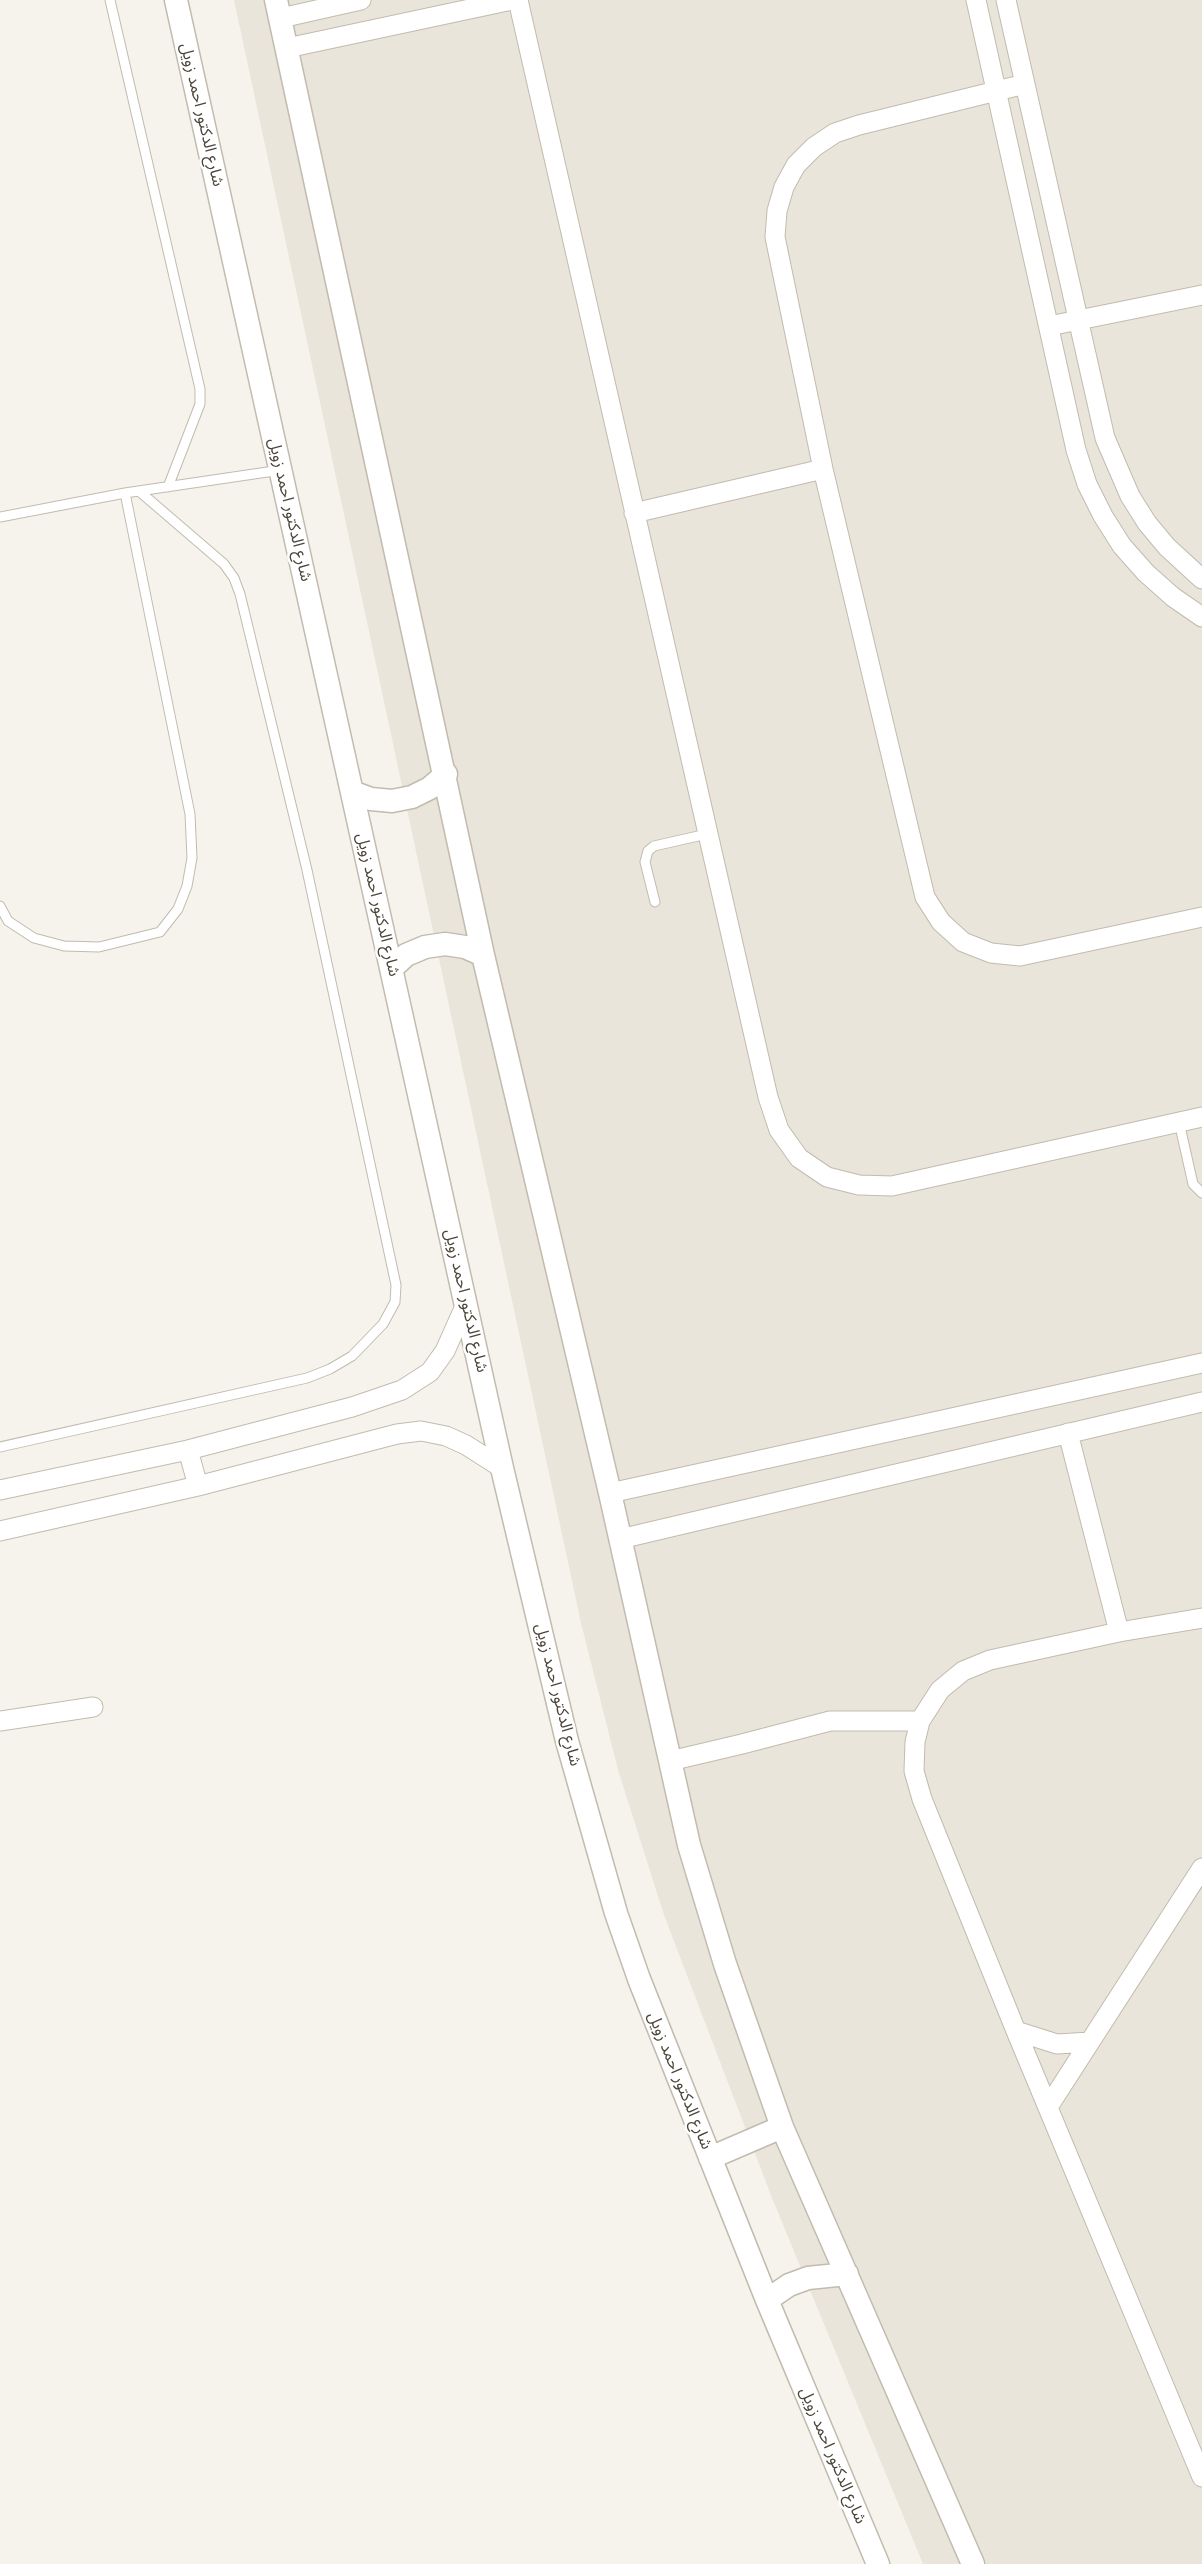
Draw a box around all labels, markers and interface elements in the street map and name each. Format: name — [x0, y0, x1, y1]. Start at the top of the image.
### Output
street label: شارع الدكتور احمد زويل — [175, 41, 227, 189]
street label: شارع الدكتور احمد زويل — [263, 436, 315, 584]
street label: شارع الدكتور احمد زويل — [351, 831, 403, 979]
street label: شارع الدكتور احمد زويل — [439, 1227, 491, 1375]
street label: شارع الدكتور احمد زويل — [530, 1622, 584, 1768]
street label: شارع الدكتور احمد زويل — [643, 2010, 715, 2152]
street label: شارع الدكتور احمد زويل — [795, 2385, 869, 2527]

